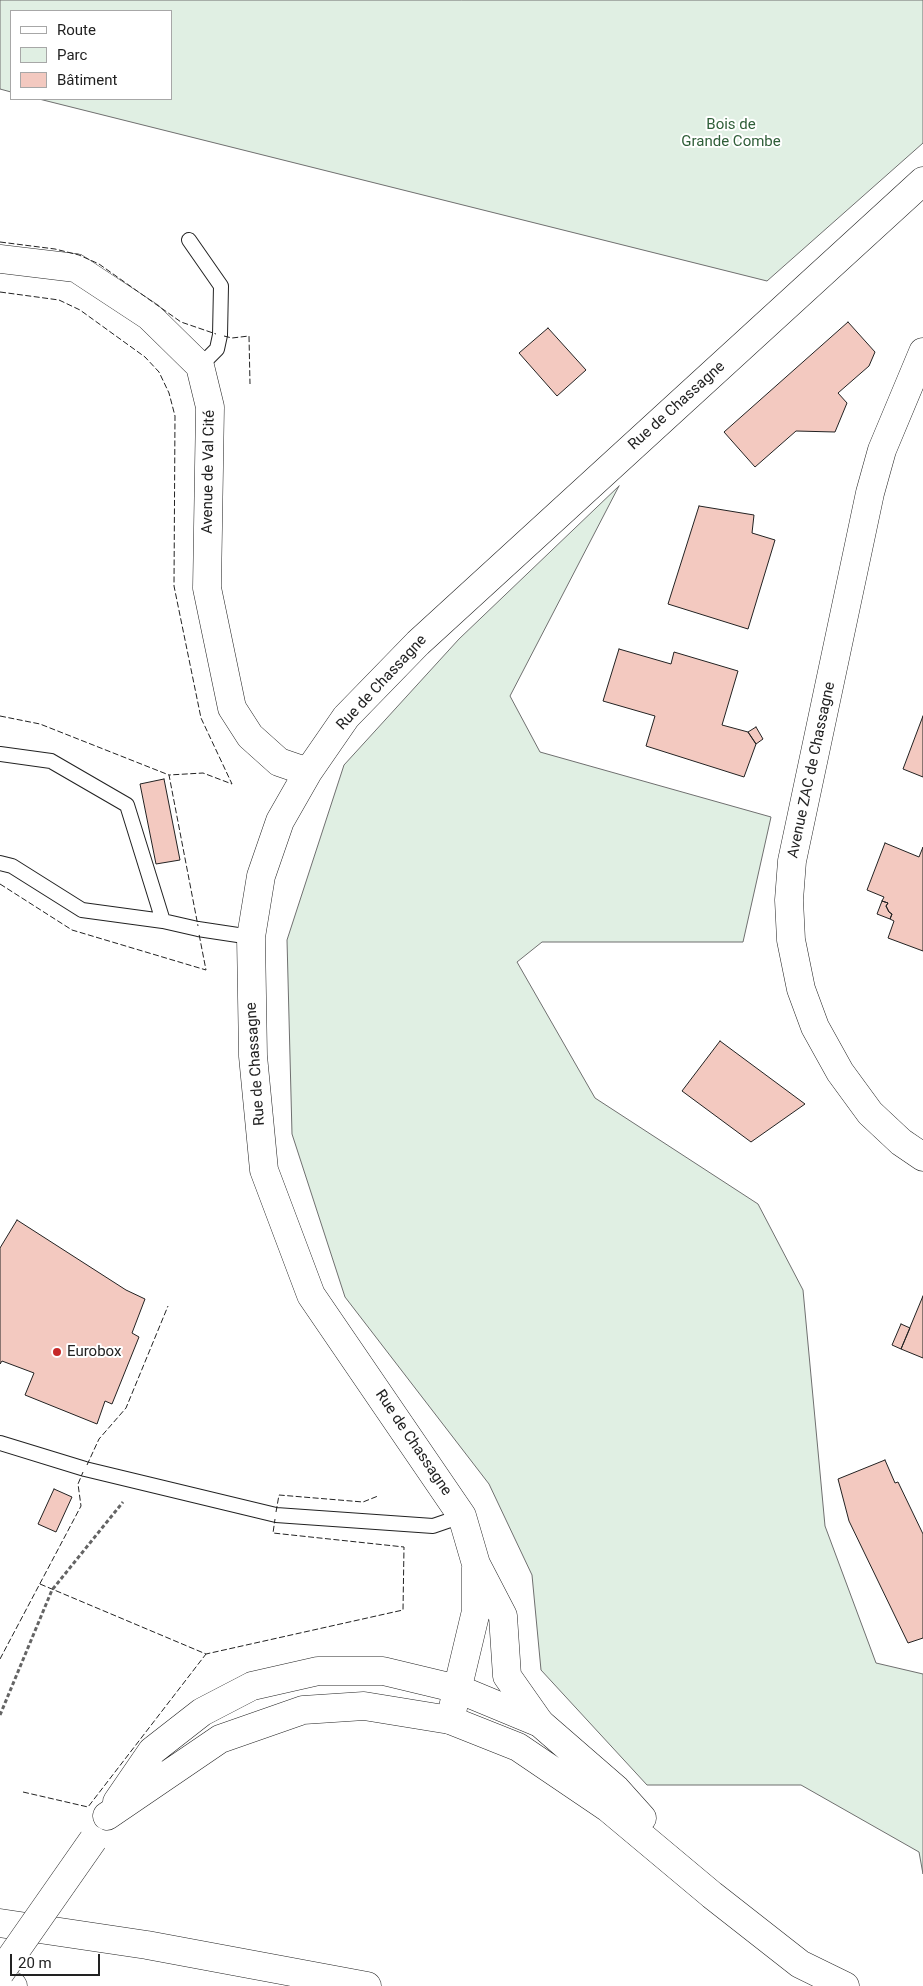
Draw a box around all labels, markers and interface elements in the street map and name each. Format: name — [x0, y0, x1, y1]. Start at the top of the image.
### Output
legend — [10, 10, 172, 100]
text: Route — [57, 21, 96, 39]
text: Parc — [57, 46, 87, 64]
text: Bâtiment — [57, 71, 117, 89]
park label: Bois de Grande Combe — [681, 116, 781, 151]
street label: Rue de Chassagne — [625, 358, 729, 454]
street label: Avenue de Val Cité — [199, 410, 219, 534]
street label: Rue de Chassagne — [333, 632, 431, 734]
street label: Avenue ZAC de Chassagne — [785, 680, 839, 860]
street label: Rue de Chassagne — [243, 1002, 269, 1126]
place label: Eurobox — [67, 1343, 121, 1361]
marker: Eurobox — [51, 1346, 63, 1358]
street label: Rue de Chassagne — [371, 1387, 455, 1499]
scale bar — [12, 1944, 102, 1976]
text: 20 m — [18, 1954, 52, 1972]

